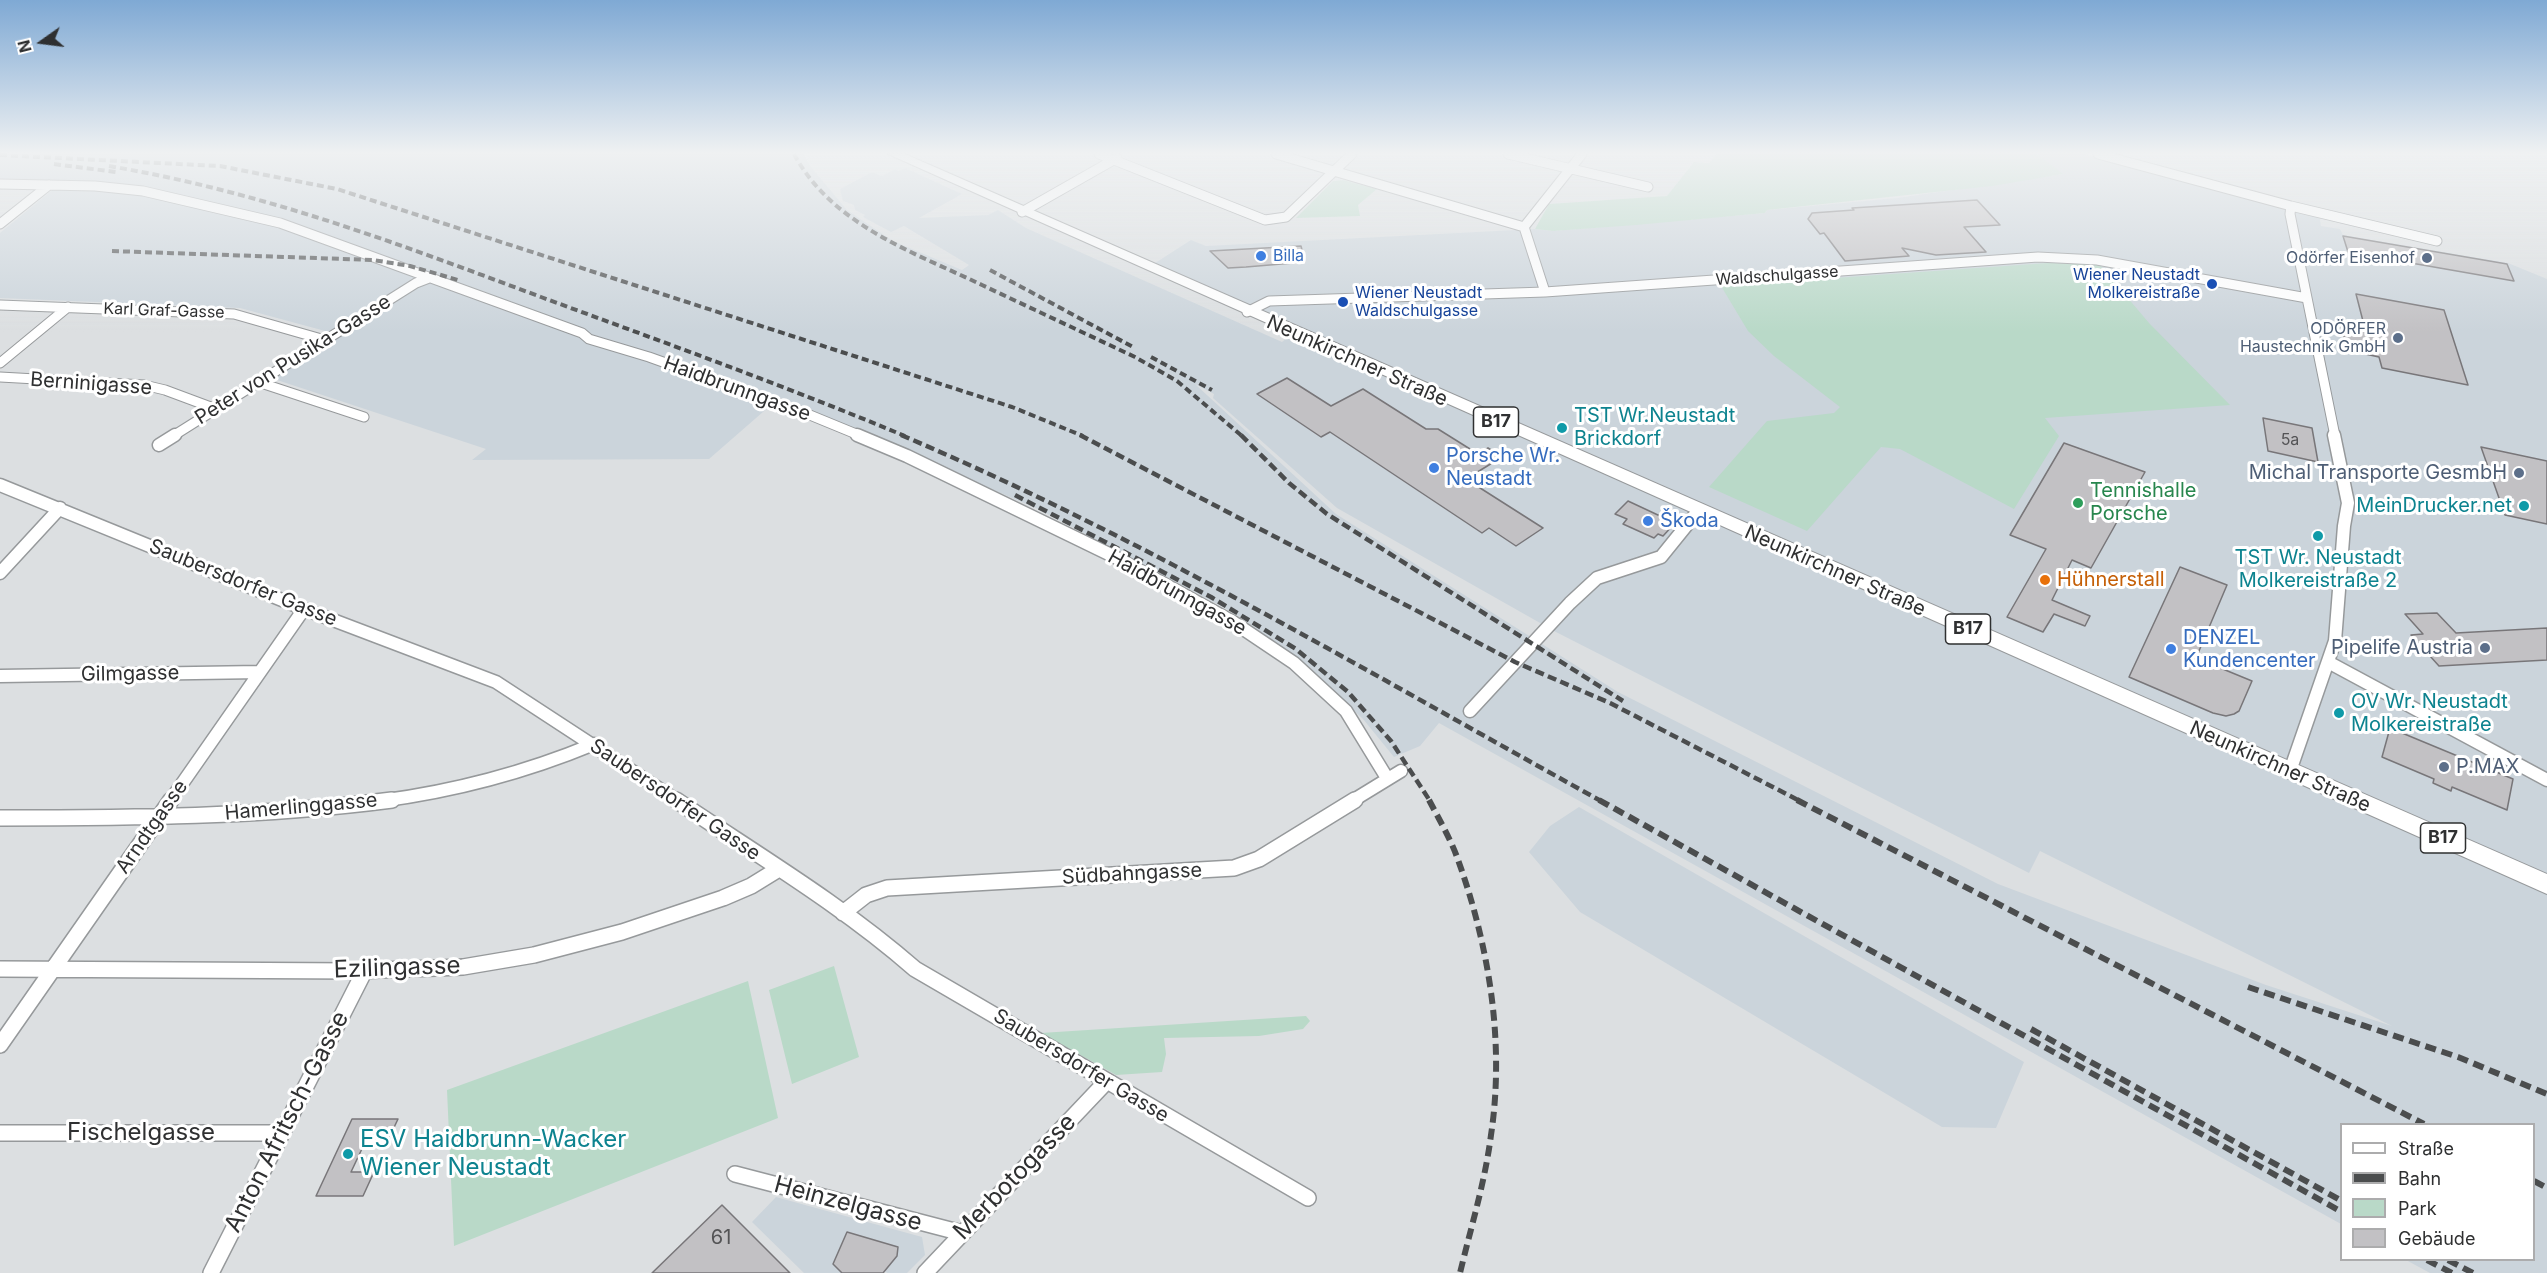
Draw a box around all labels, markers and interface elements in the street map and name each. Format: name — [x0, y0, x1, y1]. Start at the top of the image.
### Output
north arrow — [12, 12, 72, 72]
text: N — [13, 38, 36, 55]
place label: Billa — [1273, 246, 1304, 266]
place label: Odörfer Eisenhof — [2286, 248, 2415, 268]
marker: Billa — [1254, 249, 1268, 263]
marker: Odörfer Eisenhof — [2420, 251, 2434, 265]
street label: Waldschulgasse — [1715, 262, 1839, 290]
place label: Wiener Neustadt Molkereistraße — [2073, 265, 2200, 303]
marker: Wiener Neustadt Molkereistraße — [2205, 277, 2219, 291]
place label: Wiener Neustadt Waldschulgasse — [1355, 283, 1482, 321]
street label: Peter von Pusika-Gasse — [191, 290, 395, 430]
marker: Wiener Neustadt Waldschulgasse — [1336, 295, 1350, 309]
street label: Karl Graf-Gasse — [103, 299, 225, 323]
street label: Neunkirchner Straße — [1263, 310, 1451, 412]
place label: ODÖRFER Haustechnik GmbH — [2240, 319, 2386, 357]
marker: ODÖRFER Haustechnik GmbH — [2391, 331, 2405, 345]
street label: Haidbrunngasse — [660, 351, 814, 427]
street label: Berninigasse — [29, 368, 153, 400]
place label: TST Wr.Neustadt Brickdorf — [1574, 404, 1735, 451]
road number: B17 — [1474, 407, 1518, 437]
marker: TST Wr.Neustadt Brickdorf — [1555, 421, 1569, 435]
house number: 5a — [2281, 430, 2299, 450]
place label: Porsche Wr. Neustadt — [1446, 444, 1560, 491]
marker: Porsche Wr. Neustadt — [1427, 461, 1441, 475]
place label: Michal Transporte GesmbH — [2249, 461, 2507, 485]
marker: Michal Transporte GesmbH — [2512, 466, 2526, 480]
place label: Tennishalle Porsche — [2090, 479, 2196, 526]
place label: MeinDrucker.net — [2356, 494, 2512, 518]
marker: Tennishalle Porsche — [2071, 496, 2085, 510]
marker: MeinDrucker.net — [2517, 499, 2531, 513]
place label: Škoda — [1660, 509, 1719, 533]
marker: Škoda — [1641, 514, 1655, 528]
street label: Neunkirchner Straße — [1741, 520, 1929, 622]
marker: TST Wr. Neustadt Molkereistraße 2 — [2311, 529, 2325, 543]
street label: Saubersdorfer Gasse — [146, 534, 340, 632]
street label: Haidbrunngasse — [1104, 545, 1250, 641]
place label: TST Wr. Neustadt Molkereistraße 2 — [2234, 546, 2402, 593]
place label: Hühnerstall — [2057, 568, 2165, 592]
marker: Hühnerstall — [2038, 573, 2052, 587]
road number: B17 — [1946, 614, 1990, 644]
place label: DENZEL Kundencenter — [2183, 626, 2316, 673]
place label: Pipelife Austria — [2331, 636, 2473, 660]
marker: Pipelife Austria — [2478, 641, 2492, 655]
marker: DENZEL Kundencenter — [2164, 642, 2178, 656]
street label: Gilmgasse — [81, 661, 179, 687]
place label: OV Wr. Neustadt Molkereistraße — [2351, 690, 2508, 737]
marker: OV Wr. Neustadt Molkereistraße — [2332, 706, 2346, 720]
street label: Neunkirchner Straße — [2186, 716, 2374, 818]
street label: Saubersdorfer Gasse — [585, 734, 765, 866]
place label: P.MAX — [2456, 755, 2519, 779]
marker: P.MAX — [2437, 760, 2451, 774]
street label: Arndtgasse — [111, 776, 193, 878]
street label: Hamerlinggasse — [224, 788, 378, 826]
road number: B17 — [2420, 823, 2466, 853]
street label: Südbahngasse — [1061, 858, 1203, 890]
street label: Ezilingasse — [333, 951, 461, 985]
street label: Saubersdorfer Gasse — [989, 1004, 1173, 1128]
street label: Anton Afritsch-Gasse — [219, 1007, 355, 1237]
street label: Merbotogasse — [948, 1108, 1082, 1246]
street label: Fischelgasse — [67, 1119, 215, 1147]
legend — [2340, 1123, 2535, 1261]
place label: ESV Haidbrunn-Wacker Wiener Neustadt — [360, 1126, 626, 1182]
text: Straße — [2398, 1138, 2454, 1159]
marker: ESV Haidbrunn-Wacker Wiener Neustadt — [341, 1147, 355, 1161]
text: Bahn — [2398, 1168, 2441, 1189]
street label: Heinzelgasse — [771, 1170, 925, 1238]
text: Park — [2398, 1198, 2437, 1219]
house number: 61 — [711, 1226, 731, 1250]
text: Gebäude — [2398, 1228, 2475, 1249]

